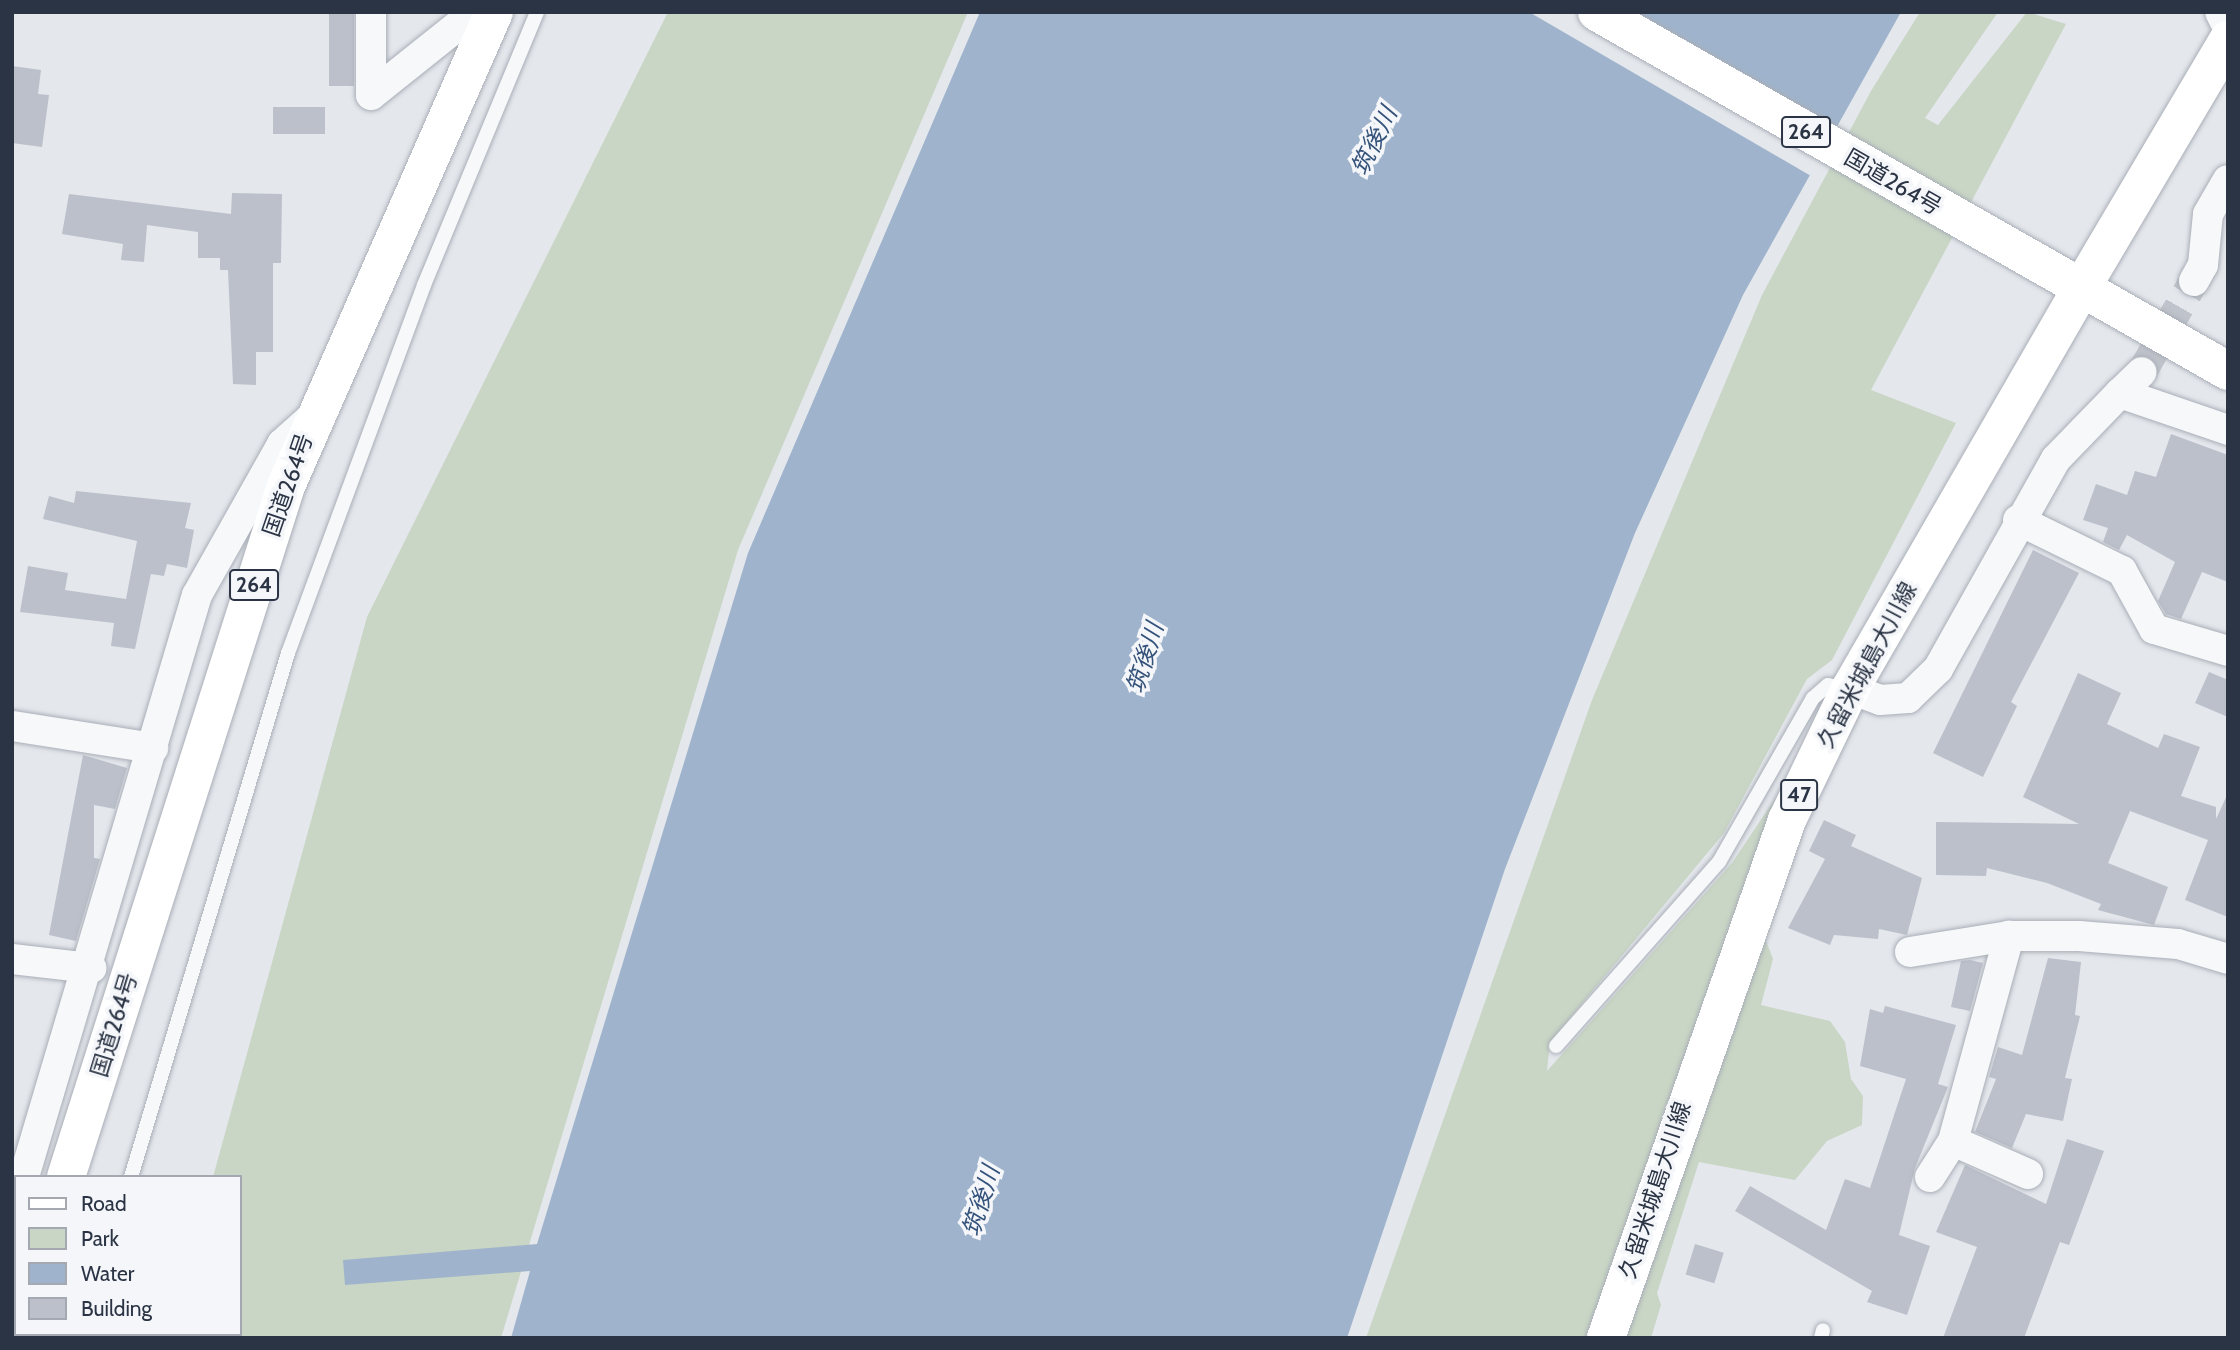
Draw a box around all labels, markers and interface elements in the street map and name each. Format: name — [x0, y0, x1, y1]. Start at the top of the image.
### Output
water label: 筑後川 — [1345, 102, 1403, 180]
road number: 264 — [1780, 114, 1832, 150]
street label: 国道264号 — [1840, 143, 1946, 221]
street label: 国道264号 — [257, 430, 319, 540]
road number: 264 — [228, 568, 280, 602]
street label: 久留米城島大川線 — [1812, 577, 1922, 753]
water label: 筑後川 — [1121, 619, 1169, 697]
road number: 47 — [1780, 778, 1818, 812]
street label: 国道264号 — [85, 970, 143, 1080]
street label: 久留米城島大川線 — [1613, 1098, 1697, 1282]
water label: 筑後川 — [957, 1162, 1005, 1240]
legend — [14, 1175, 242, 1336]
text: Road — [81, 1191, 127, 1216]
text: Park — [81, 1226, 119, 1251]
text: Water — [81, 1261, 134, 1286]
text: Building — [81, 1296, 152, 1321]

